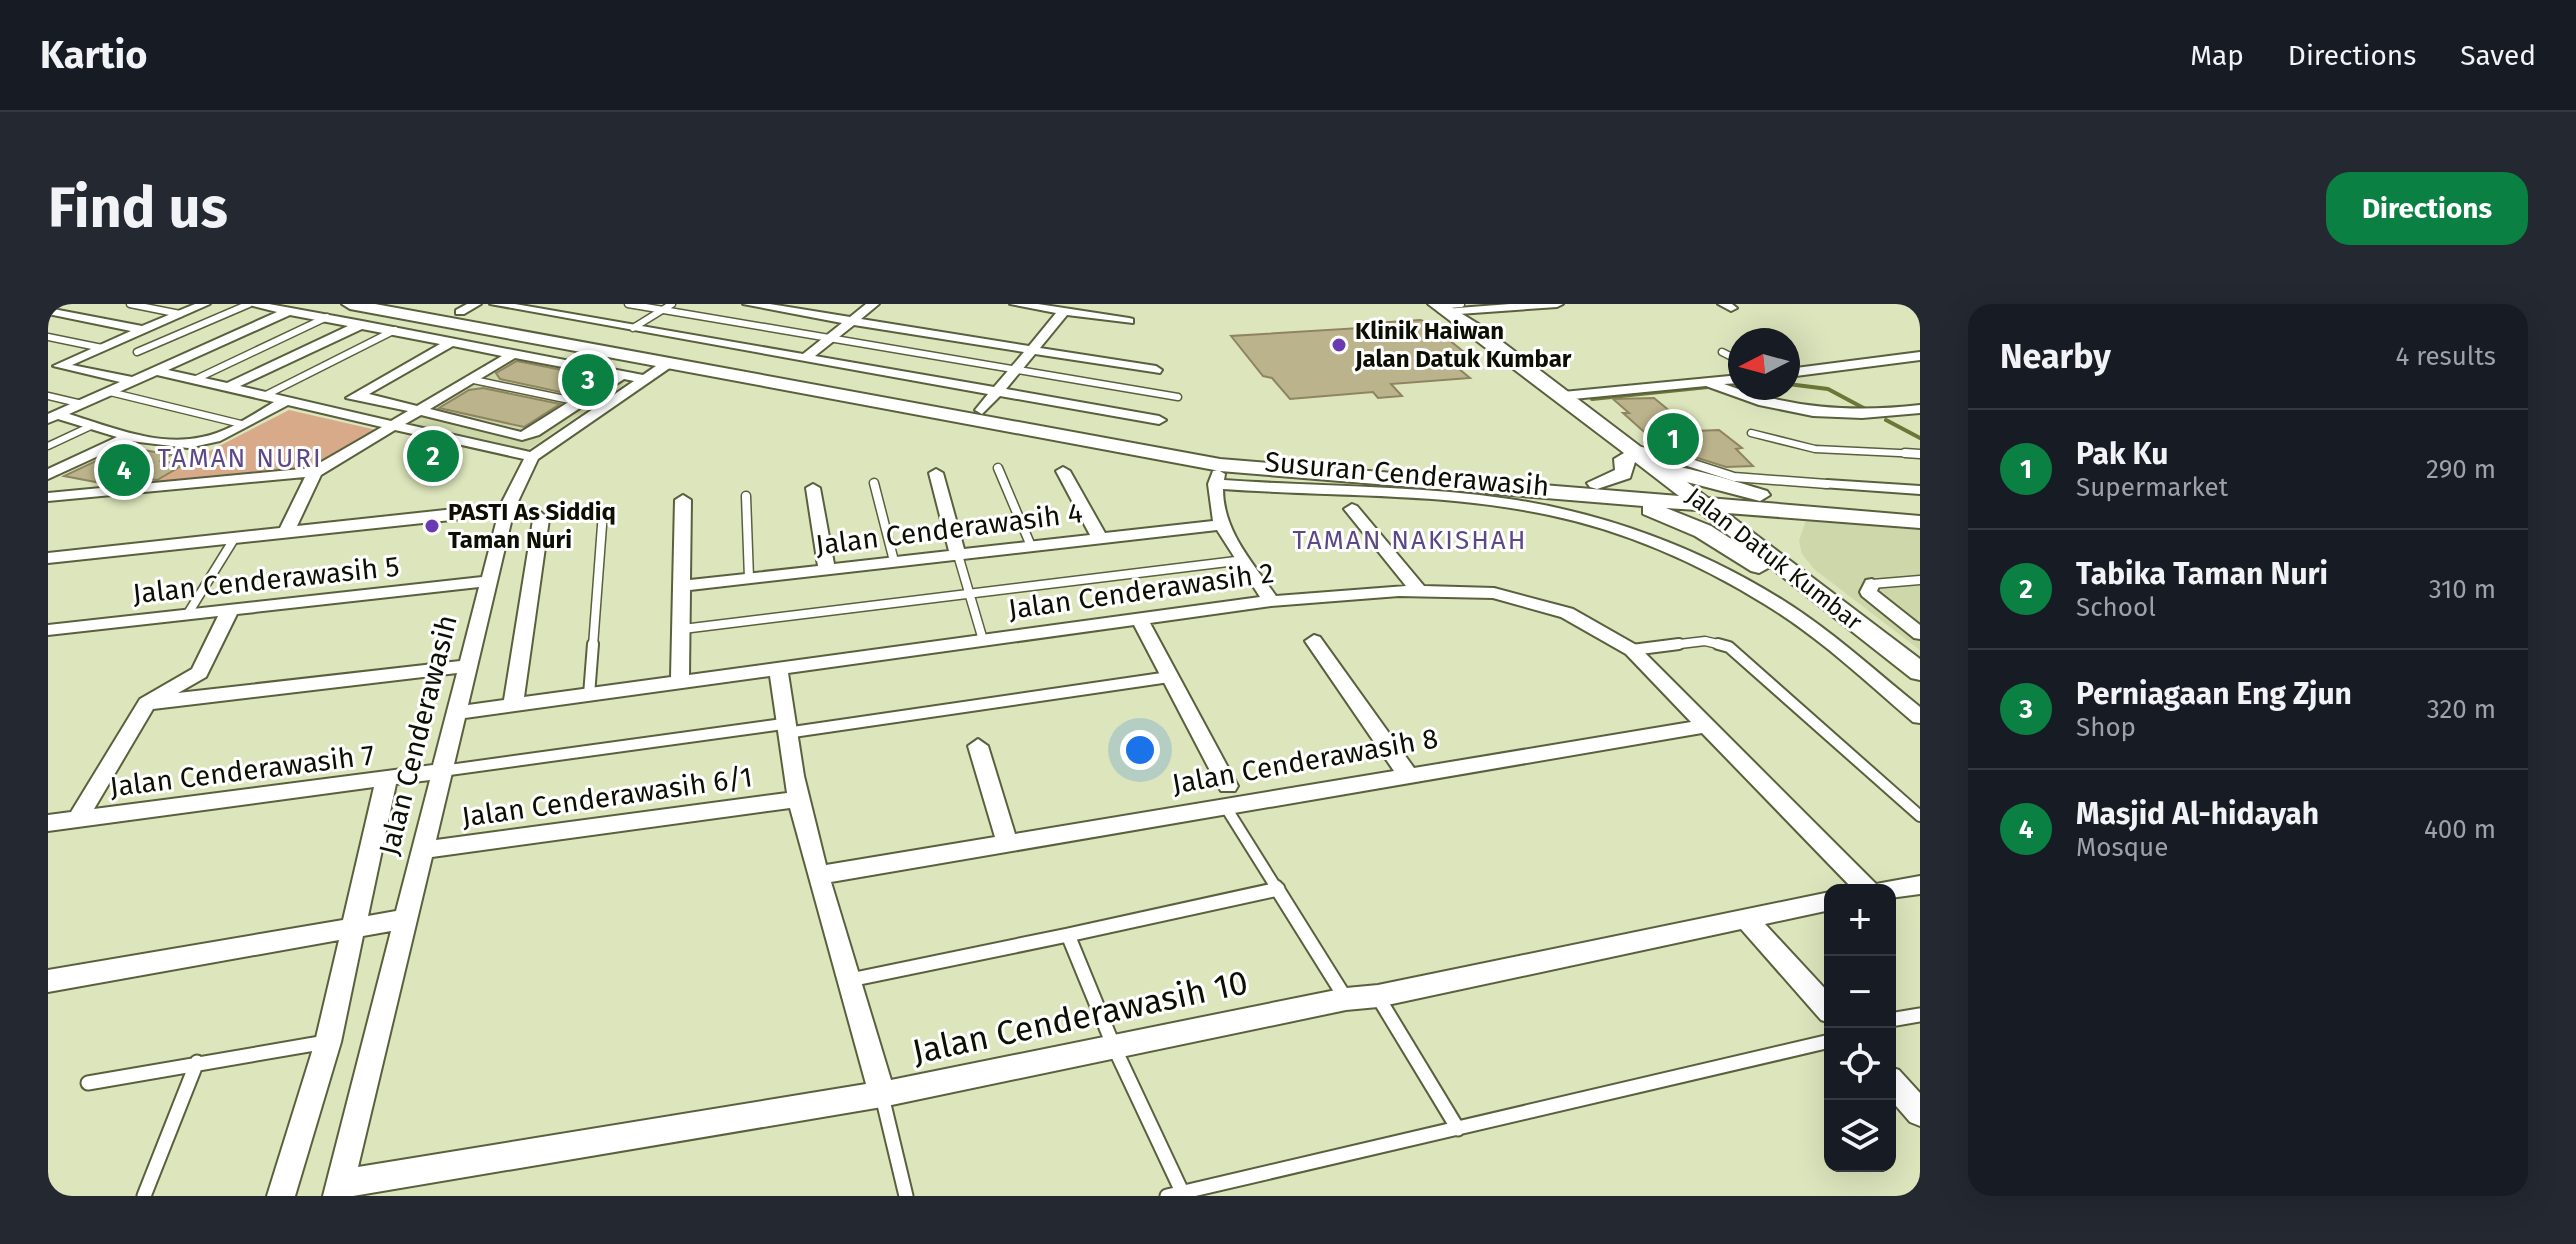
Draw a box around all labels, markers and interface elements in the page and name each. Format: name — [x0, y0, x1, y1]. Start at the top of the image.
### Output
text: Kartio — [40, 32, 147, 78]
text: Map — [2190, 39, 2244, 72]
text: Directions — [2288, 39, 2416, 72]
text: Saved — [2460, 39, 2536, 72]
button: Directions — [2326, 172, 2528, 245]
text: Find us — [48, 175, 228, 242]
place label: Klinik Haiwan Jalan Datuk Kumbar — [1354, 317, 1572, 373]
north arrow — [1728, 328, 1800, 400]
marker: Klinik Haiwan Jalan Datuk Kumbar — [1330, 336, 1348, 354]
text: Nearby — [2000, 336, 2111, 377]
text: 4 results — [2395, 341, 2496, 372]
pin: 3 — [562, 350, 614, 410]
pin: 1 — [1647, 409, 1699, 469]
pin: 2 — [407, 426, 459, 486]
text: Pak Ku — [2076, 436, 2168, 472]
pin: 4 — [98, 440, 150, 500]
district label: TAMAN NURI — [157, 443, 323, 474]
street label: Susuran Cenderawasih — [1263, 445, 1551, 503]
text: 1 — [2020, 454, 2032, 485]
text: 290 m — [2426, 454, 2496, 485]
text: Supermarket — [2076, 472, 2228, 503]
street label: Jalan Datuk Kumbar — [1681, 482, 1868, 637]
street label: Jalan Cenderawasih 4 — [814, 496, 1084, 562]
place label: PASTI As Siddiq Taman Nuri — [448, 498, 616, 554]
marker: PASTI As Siddiq Taman Nuri — [423, 517, 441, 535]
district label: TAMAN NAKISHAH — [1293, 525, 1527, 556]
street label: Jalan Cenderawasih 5 — [131, 550, 401, 610]
street label: Jalan Cenderawasih 2 — [1006, 556, 1276, 626]
text: Tabika Taman Nuri — [2076, 556, 2328, 592]
text: 2 — [2019, 574, 2033, 605]
text: 310 m — [2429, 574, 2496, 605]
text: School — [2076, 592, 2156, 623]
street label: Jalan Cenderawasih — [372, 611, 464, 859]
text: Perniagaan Eng Zjun — [2076, 676, 2352, 712]
text: 3 — [2019, 694, 2033, 725]
text: 320 m — [2427, 694, 2496, 725]
text: Shop — [2076, 712, 2136, 743]
street label: Jalan Cenderawasih 8 — [1170, 721, 1440, 801]
your location — [1120, 730, 1160, 770]
street label: Jalan Cenderawasih 7 — [108, 738, 376, 804]
street label: Jalan Cenderawasih 6/1 — [460, 760, 754, 834]
text: Masjid Al-hidayah — [2076, 796, 2319, 832]
text: 4 — [2019, 814, 2033, 845]
text: 400 m — [2424, 814, 2496, 845]
text: Mosque — [2076, 832, 2168, 863]
map controls — [1824, 884, 1896, 1172]
button: + — [1824, 884, 1896, 956]
button: − — [1824, 956, 1896, 1028]
street label: Jalan Cenderawasih 10 — [909, 961, 1251, 1073]
button: locate — [1824, 1028, 1896, 1100]
button: layers — [1824, 1100, 1896, 1172]

